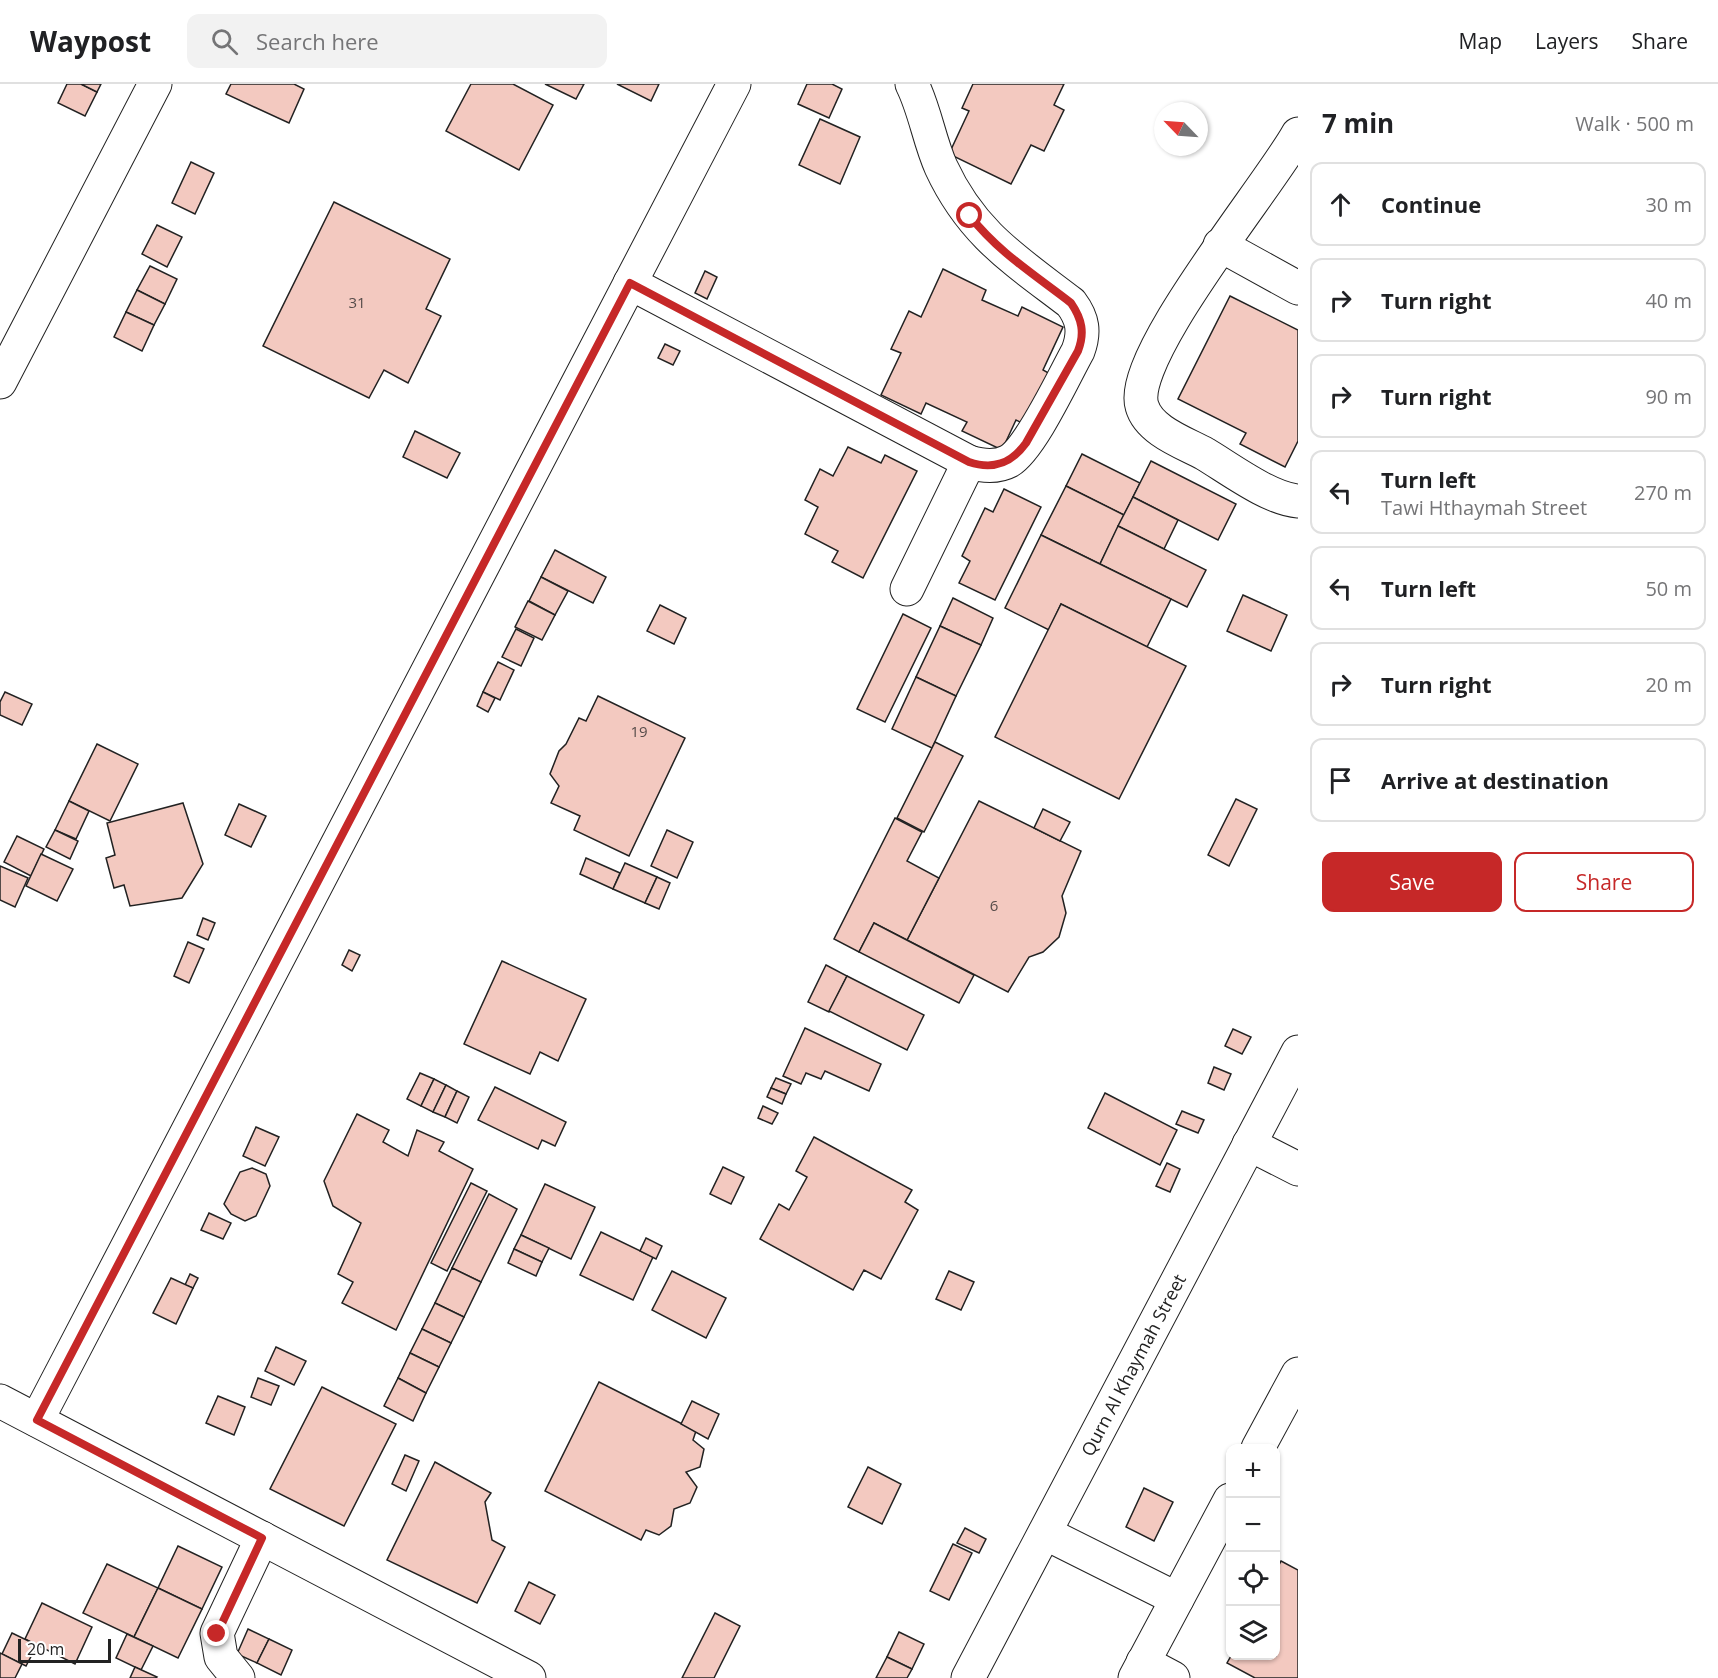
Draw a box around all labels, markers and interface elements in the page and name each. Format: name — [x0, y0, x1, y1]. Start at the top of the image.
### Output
search box — [187, 14, 607, 68]
text: Waypost — [30, 22, 151, 60]
icon: search — [208, 25, 241, 58]
text: Search here — [256, 26, 379, 56]
text: Map — [1459, 27, 1502, 55]
text: Layers — [1535, 27, 1599, 55]
text: Share — [1632, 27, 1688, 55]
north arrow — [1154, 102, 1208, 156]
text: 7 min — [1322, 105, 1394, 141]
text: Walk · 500 m — [1575, 110, 1694, 137]
icon: ahead — [1324, 188, 1357, 221]
text: Continue — [1381, 189, 1481, 219]
text: 30 m — [1645, 191, 1692, 218]
route start — [956, 202, 982, 228]
icon: right — [1324, 284, 1357, 317]
text: Turn right — [1381, 285, 1492, 315]
text: 40 m — [1645, 287, 1692, 314]
house number: 31 — [348, 292, 366, 312]
icon: right — [1324, 380, 1357, 413]
text: Turn right — [1381, 381, 1492, 411]
text: 90 m — [1645, 383, 1692, 410]
text: Turn left — [1381, 464, 1476, 494]
icon: left — [1324, 476, 1357, 509]
text: 270 m — [1634, 479, 1692, 506]
text: Tawi Hthaymah Street — [1381, 494, 1587, 521]
icon: left — [1324, 572, 1357, 605]
text: Turn left — [1381, 573, 1476, 603]
text: 50 m — [1645, 575, 1692, 602]
icon: right — [1324, 668, 1357, 701]
text: Turn right — [1381, 669, 1492, 699]
text: 20 m — [1645, 671, 1692, 698]
house number: 19 — [630, 721, 648, 741]
icon: arrive — [1324, 764, 1357, 797]
text: Arrive at destination — [1381, 765, 1609, 795]
button: Save — [1322, 852, 1502, 912]
button: Share — [1514, 852, 1694, 912]
house number: 6 — [990, 895, 998, 915]
street label: Qurn Al Khaymah Street — [1075, 1270, 1191, 1460]
map controls — [1226, 1444, 1280, 1660]
button: + — [1226, 1444, 1280, 1498]
button: − — [1226, 1498, 1280, 1552]
button: locate — [1226, 1552, 1280, 1606]
button: layers — [1226, 1606, 1280, 1660]
route end — [203, 1620, 229, 1646]
scale bar — [18, 1636, 111, 1664]
text: 20 m — [27, 1638, 64, 1660]

